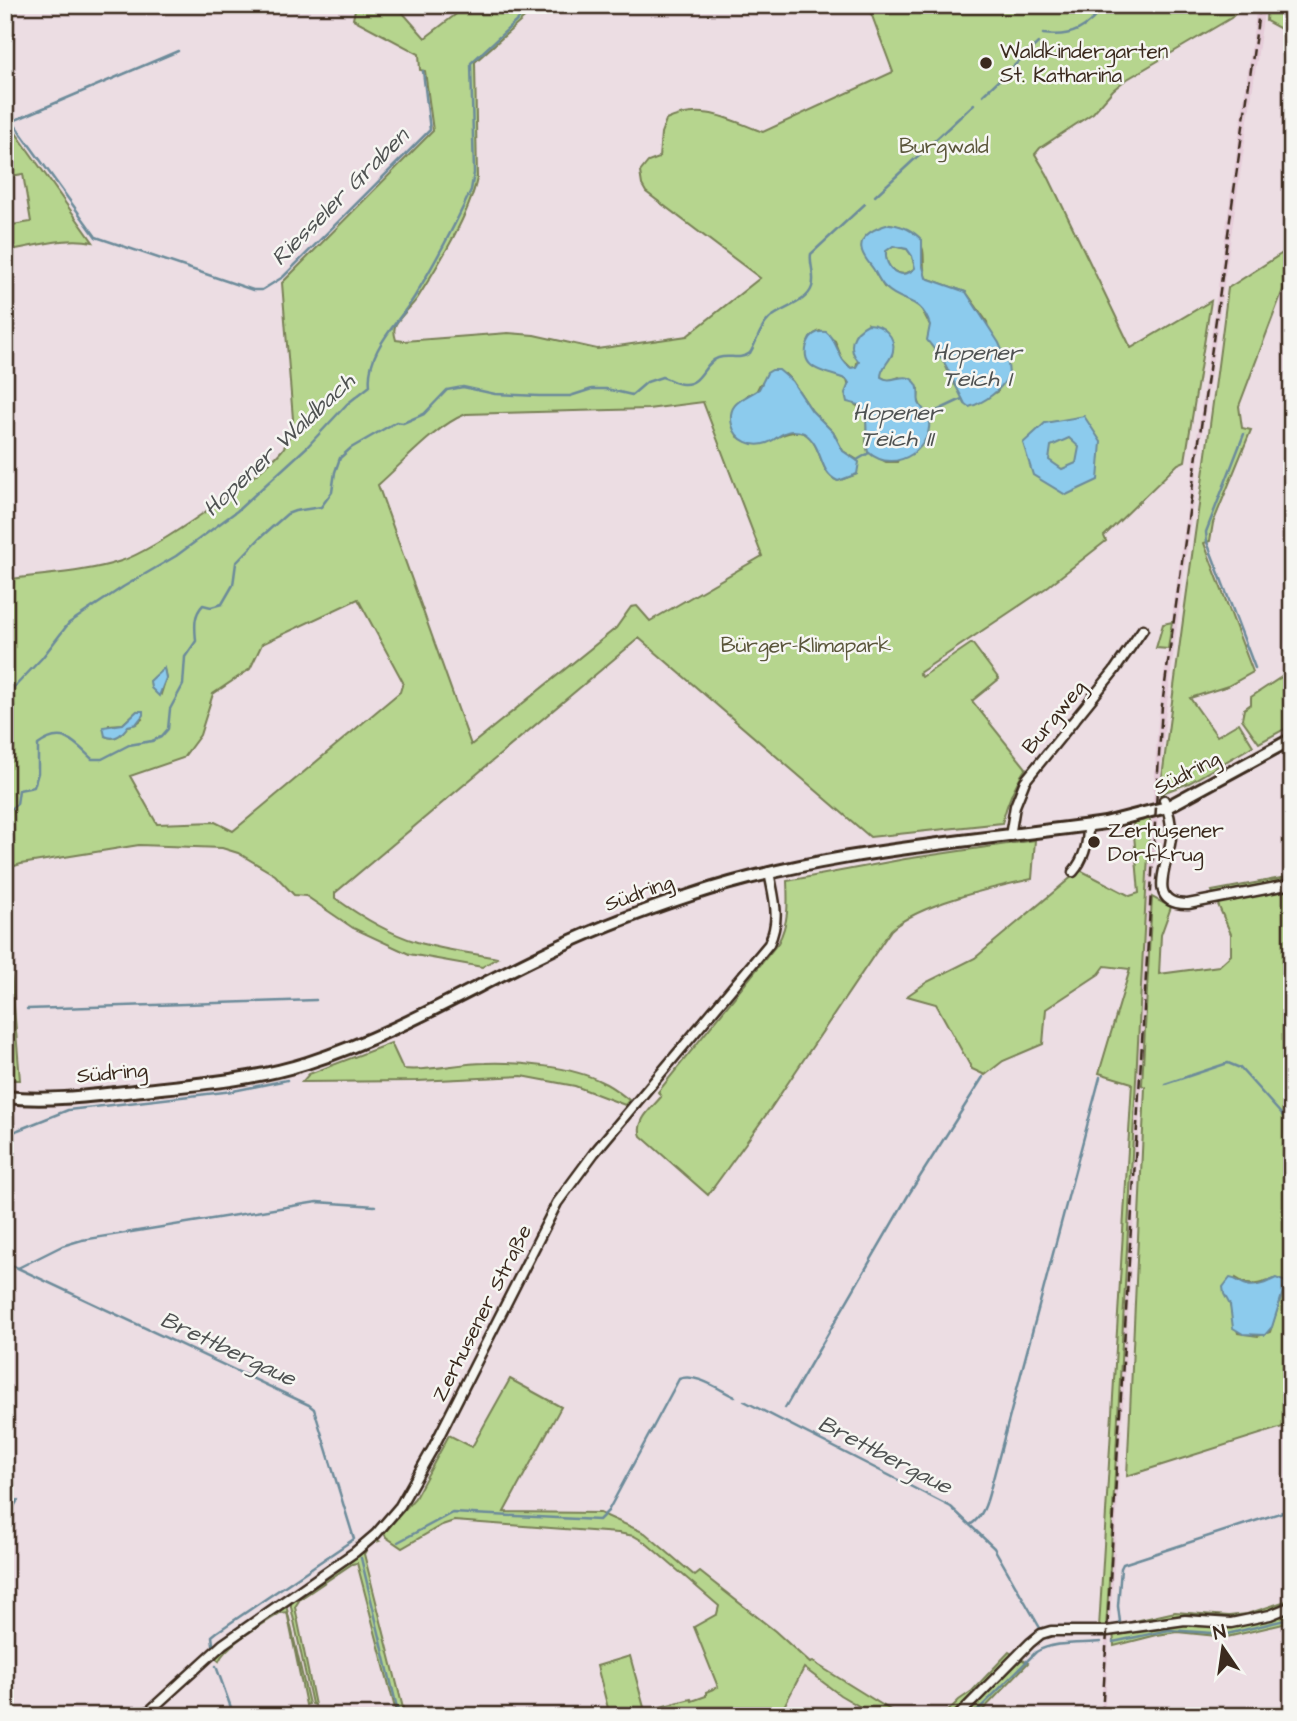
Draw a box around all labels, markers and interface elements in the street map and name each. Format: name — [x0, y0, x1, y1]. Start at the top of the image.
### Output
place label: Waldkindergarten St. Katharina — [1000, 37, 1168, 90]
marker: Waldkindergarten St. Katharina — [978, 55, 994, 71]
water label: Riesseler Graben — [264, 119, 418, 273]
park label: Burgwald — [899, 132, 989, 163]
water label: Hopener Teich I — [933, 337, 1024, 395]
water label: Hopener Waldbach — [196, 365, 363, 524]
water label: Hopener Teich II — [853, 397, 944, 455]
park label: Bürger-Klimapark — [721, 631, 891, 662]
street label: Burgweg — [1015, 674, 1094, 761]
street label: Südring — [1149, 744, 1226, 804]
place label: Zerhusener Dorfkrug — [1108, 816, 1224, 871]
marker: Zerhusener Dorfkrug — [1086, 834, 1102, 850]
street label: Südring — [601, 867, 678, 921]
street label: Südring — [75, 1055, 149, 1093]
street label: Zerhusener Straße — [425, 1220, 539, 1406]
water label: Brettbergaue — [155, 1304, 302, 1396]
water label: Brettbergaue — [812, 1408, 959, 1504]
north arrow — [1188, 1612, 1258, 1682]
text: N — [1211, 1618, 1228, 1647]

